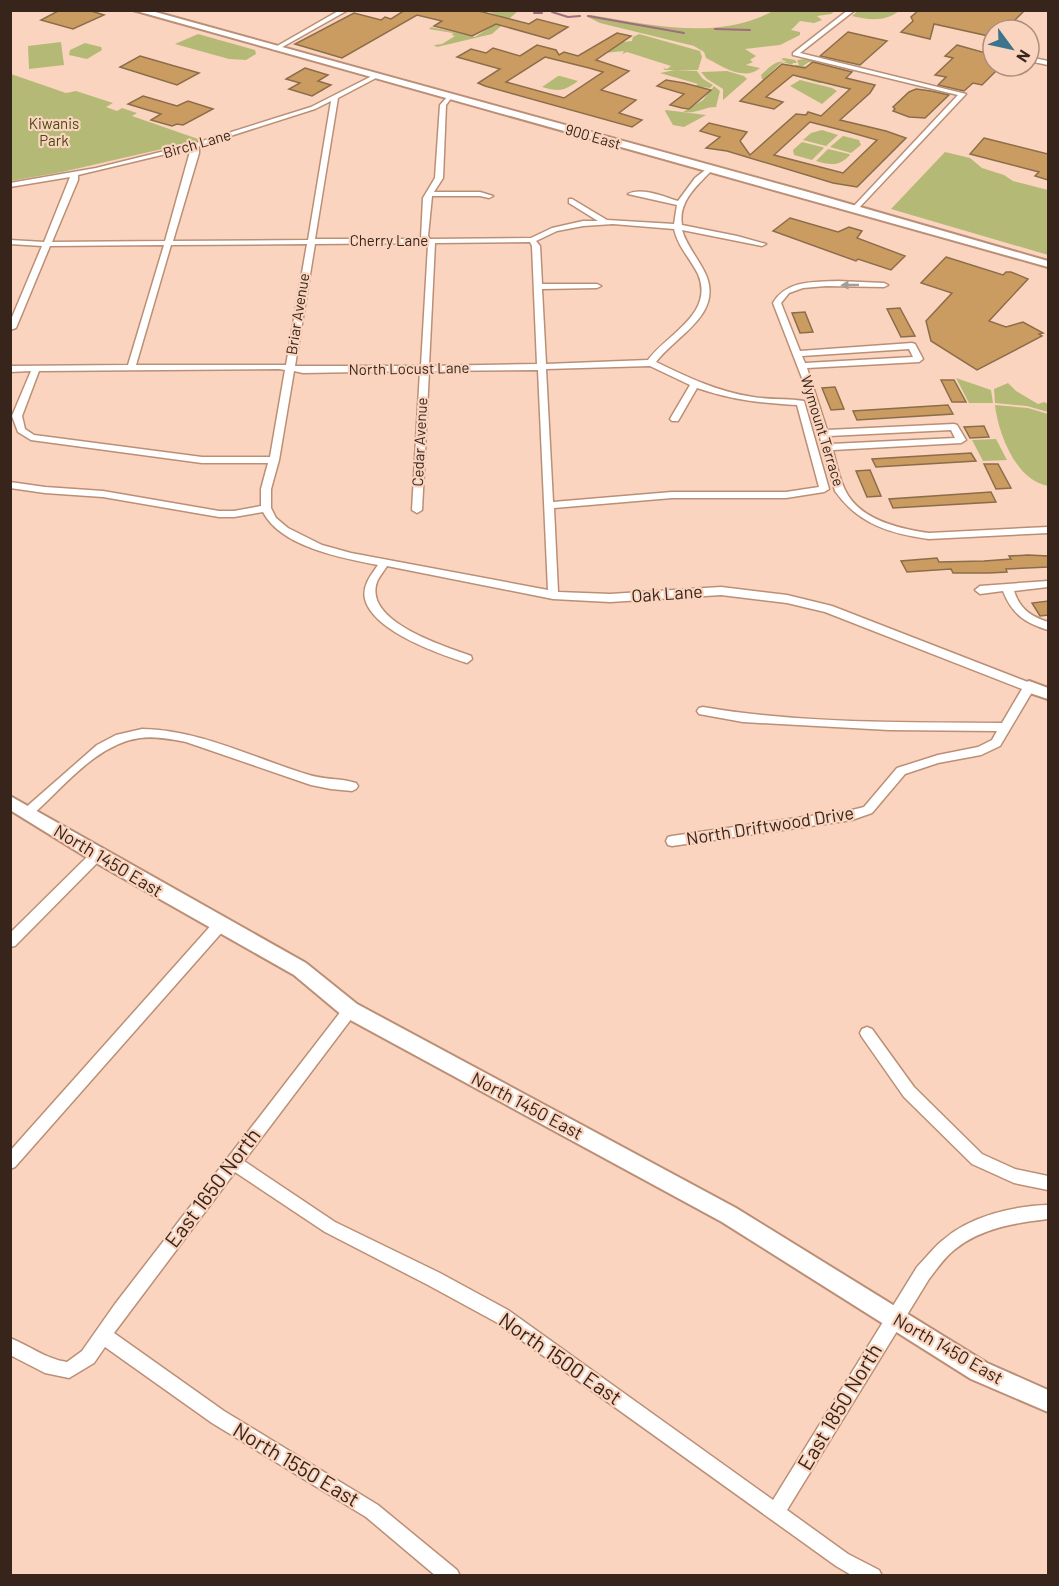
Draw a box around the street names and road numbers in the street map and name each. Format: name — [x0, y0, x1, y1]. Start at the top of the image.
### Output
street label: 900 East — [563, 120, 623, 153]
street label: Birch Lane — [161, 125, 233, 161]
street label: Cherry Lane — [350, 231, 428, 249]
street label: Briar Avenue — [282, 272, 312, 356]
street label: North Locust Lane — [348, 358, 470, 378]
street label: Wymount Terrace — [798, 373, 848, 488]
street label: Cedar Avenue — [408, 397, 430, 487]
street label: Oak Lane — [631, 580, 703, 606]
street label: North Driftwood Drive — [684, 801, 855, 849]
street label: North 1450 East — [50, 819, 167, 901]
street label: North 1450 East — [468, 1066, 587, 1144]
street label: East 1650 North — [159, 1122, 265, 1252]
street label: North 1500 East — [495, 1306, 627, 1409]
street label: North 1450 East — [890, 1308, 1007, 1388]
street label: East 1850 North — [791, 1338, 886, 1474]
street label: North 1550 East — [229, 1416, 364, 1511]

